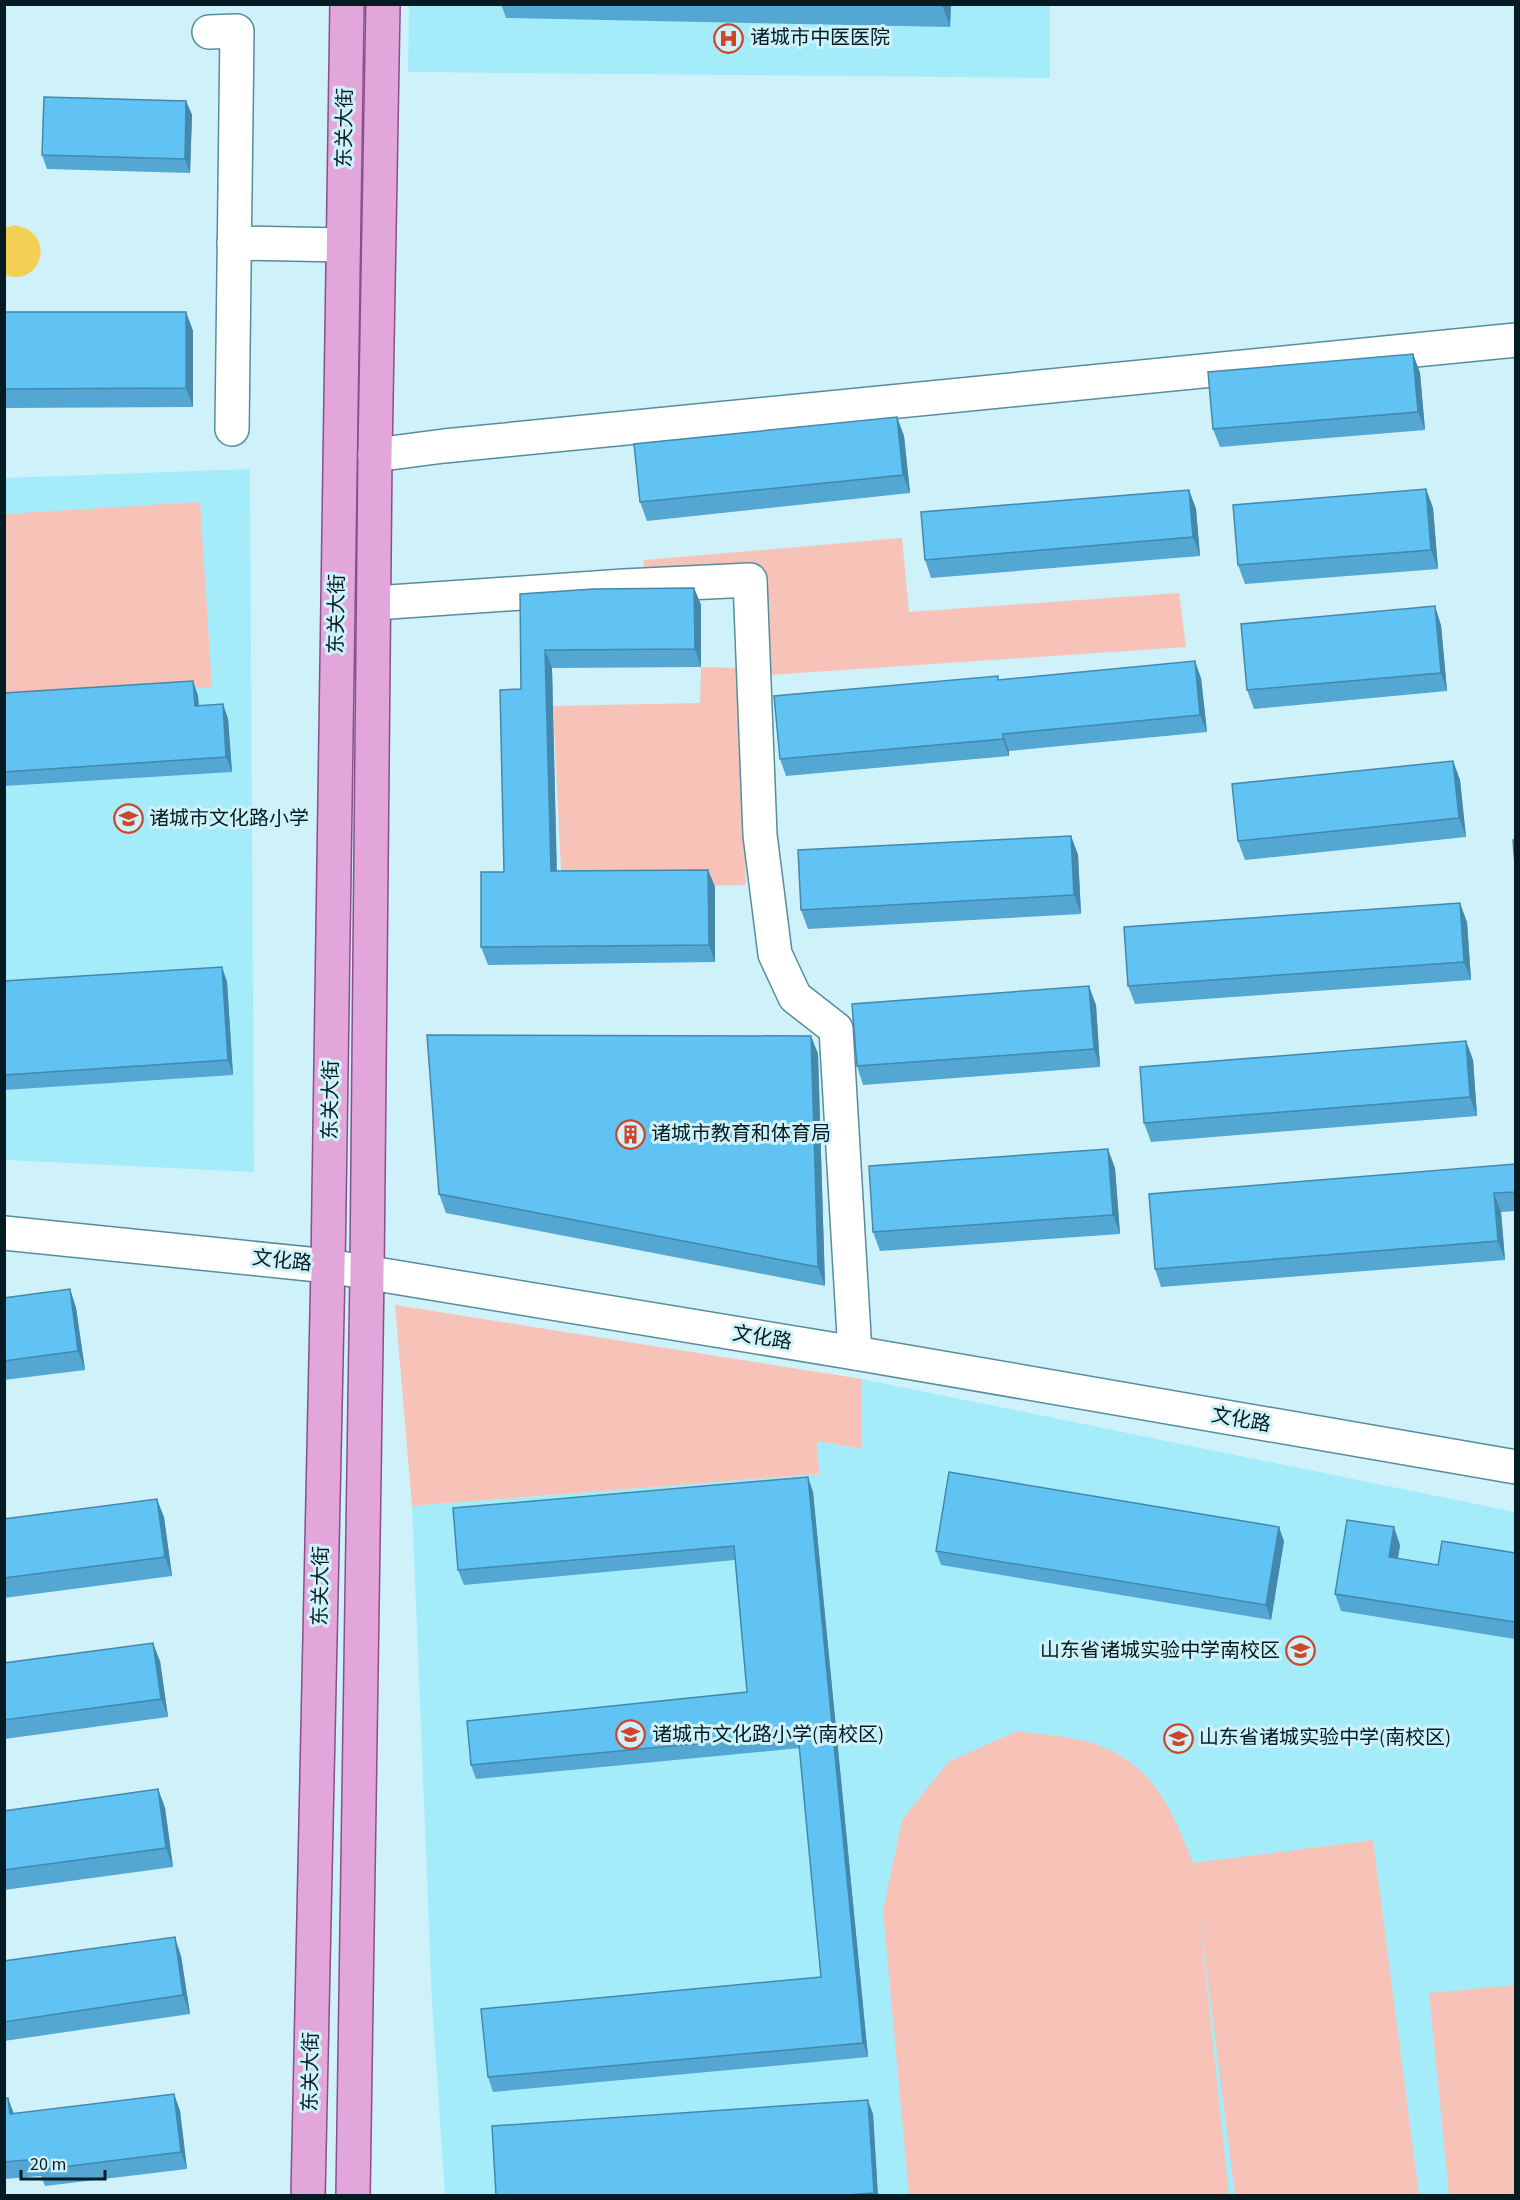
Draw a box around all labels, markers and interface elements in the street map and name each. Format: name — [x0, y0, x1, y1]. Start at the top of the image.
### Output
hospital icon: 诸城市中医医院 — [713, 22, 745, 54]
place label: 诸城市中医医院 — [750, 24, 890, 52]
street label: 东关大街 — [330, 88, 360, 168]
street label: 东关大街 — [322, 574, 352, 654]
school or university icon: 诸城市文化路小学 — [112, 803, 144, 835]
place label: 诸城市文化路小学 — [149, 805, 309, 833]
street label: 东关大街 — [316, 1060, 346, 1140]
building icon: 诸城市教育和体育局 — [614, 1118, 646, 1150]
place label: 诸城市教育和体育局 — [651, 1120, 831, 1148]
street label: 文化路 — [251, 1244, 313, 1278]
street label: 文化路 — [730, 1319, 794, 1357]
street label: 文化路 — [1209, 1401, 1273, 1439]
street label: 东关大街 — [306, 1546, 336, 1626]
school or university icon: 山东省诸城实验中学南校区 — [1285, 1635, 1317, 1667]
place label: 山东省诸城实验中学南校区 — [1040, 1637, 1280, 1665]
school or university icon: 诸城市文化路小学(南校区) — [615, 1719, 647, 1751]
place label: 诸城市文化路小学(南校区) — [652, 1721, 884, 1749]
school or university icon: 山东省诸城实验中学(南校区) — [1162, 1722, 1194, 1754]
place label: 山东省诸城实验中学(南校区) — [1199, 1724, 1451, 1752]
street label: 东关大街 — [296, 2032, 326, 2112]
scale bar — [21, 2143, 105, 2181]
text: 20 m — [30, 2152, 66, 2177]

